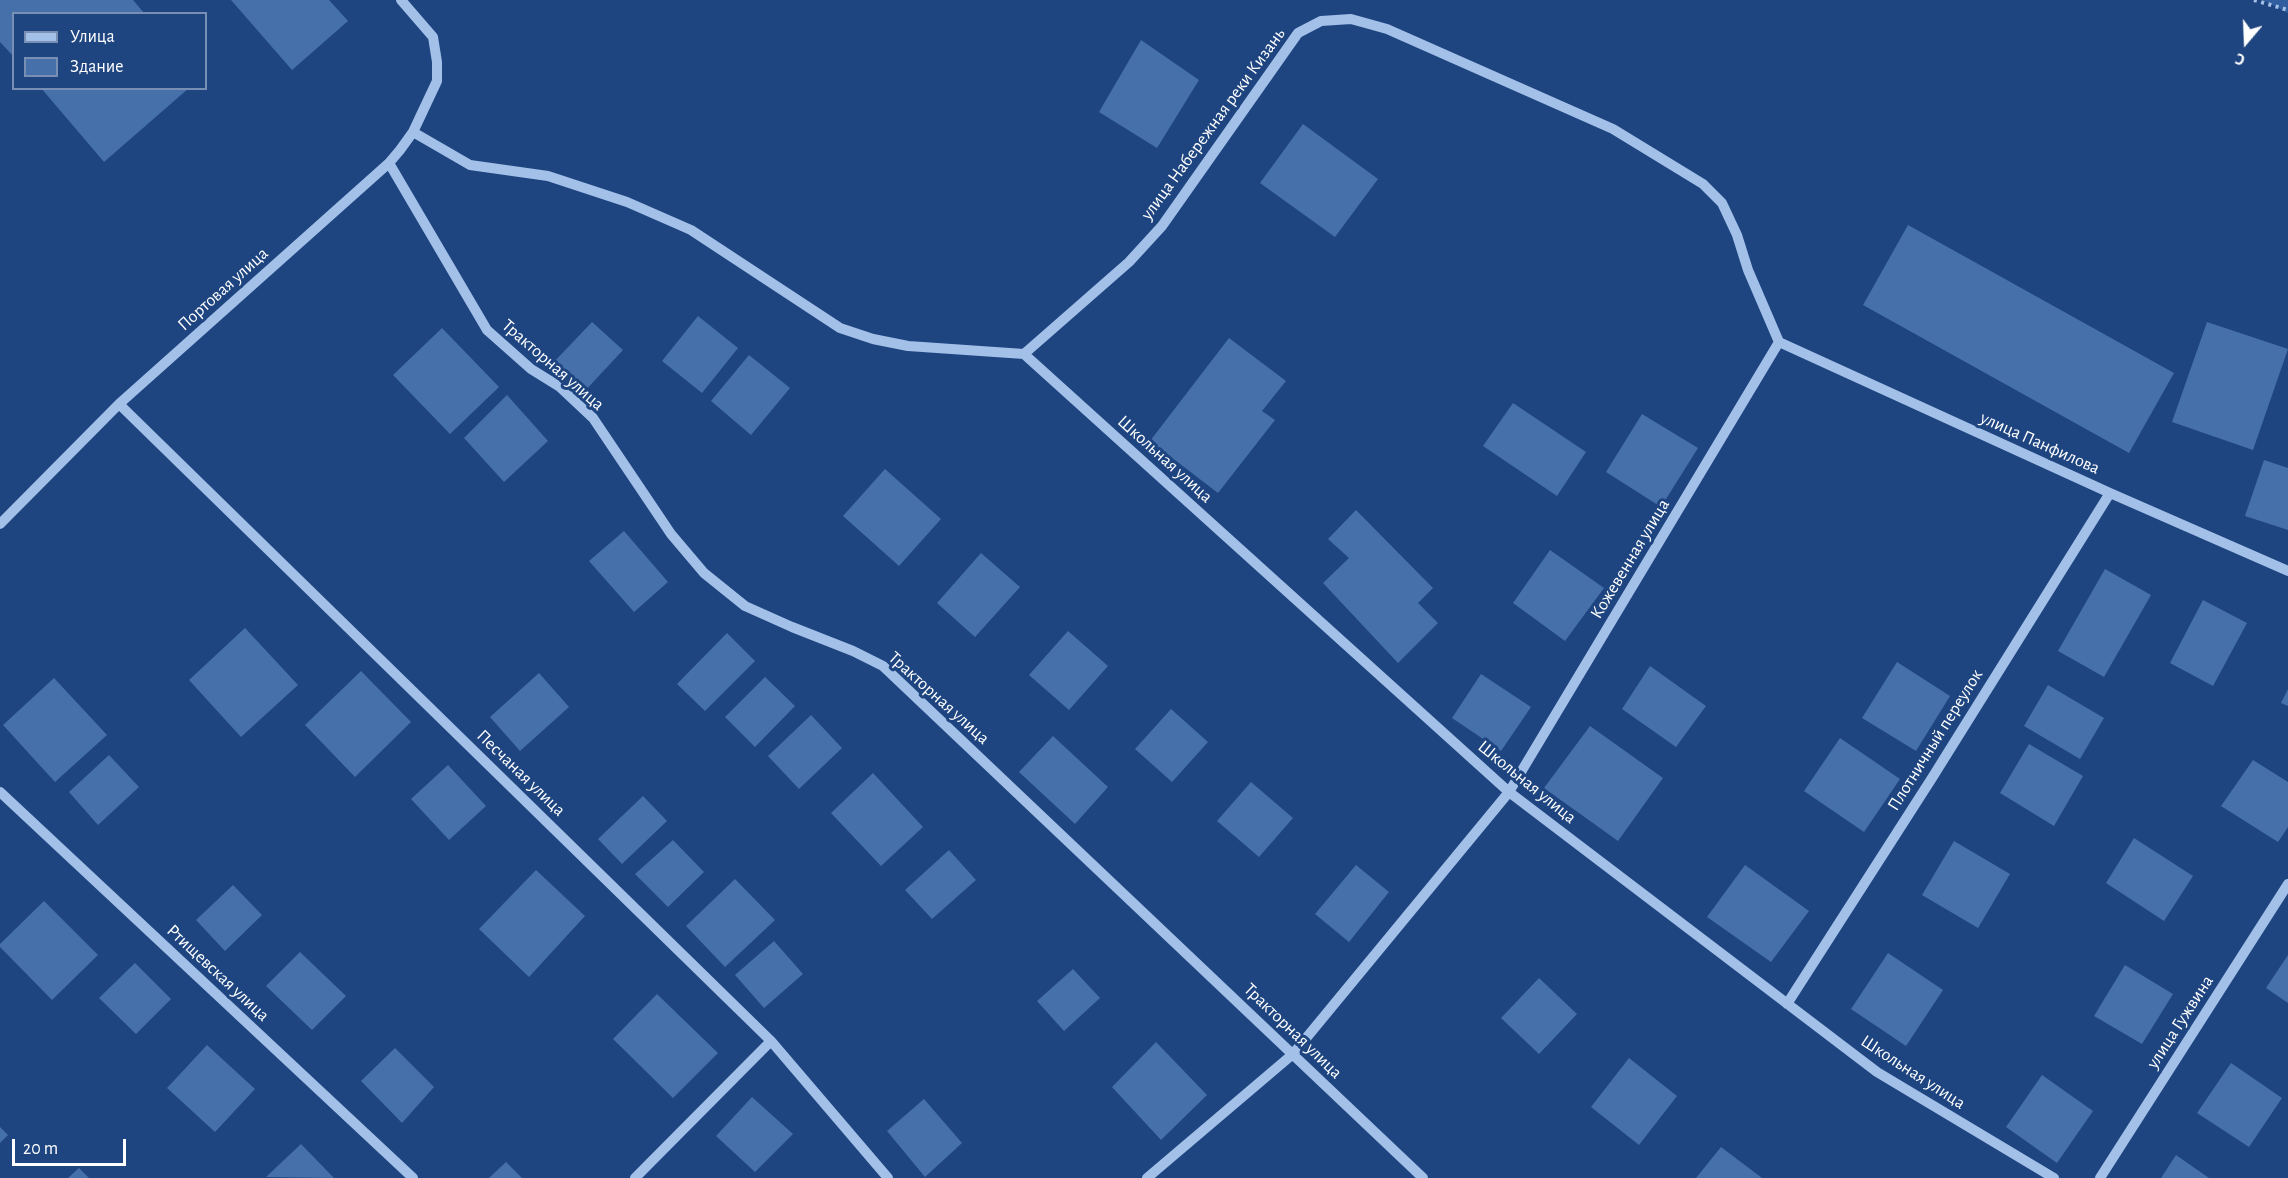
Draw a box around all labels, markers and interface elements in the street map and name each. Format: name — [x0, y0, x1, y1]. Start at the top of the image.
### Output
legend — [12, 12, 207, 90]
north arrow — [2216, 12, 2276, 72]
street label: улица Набережная реки Кизань — [1136, 24, 1290, 224]
text: Улица — [70, 28, 115, 46]
text: С — [2233, 50, 2247, 68]
text: Здание — [70, 58, 124, 76]
street label: Портовая улица — [173, 243, 273, 335]
street label: Тракторная улица — [497, 315, 609, 415]
street label: улица Панфилова — [1977, 407, 2103, 479]
street label: Школьная улица — [1113, 411, 1217, 507]
street label: Кожевенная улица — [1586, 495, 1674, 623]
street label: Тракторная улица — [884, 647, 994, 749]
street label: Плотничный переулок — [1883, 665, 1987, 815]
street label: Песчаная улица — [472, 725, 570, 821]
street label: Школьная улица — [1473, 736, 1581, 828]
street label: Ртищевская улица — [162, 920, 274, 1026]
street label: улица Гужвина — [2142, 971, 2218, 1073]
street label: Тракторная улица — [1239, 979, 1347, 1083]
street label: Школьная улица — [1857, 1030, 1969, 1114]
scale bar — [15, 1127, 129, 1165]
text: 20 m — [23, 1140, 58, 1158]

